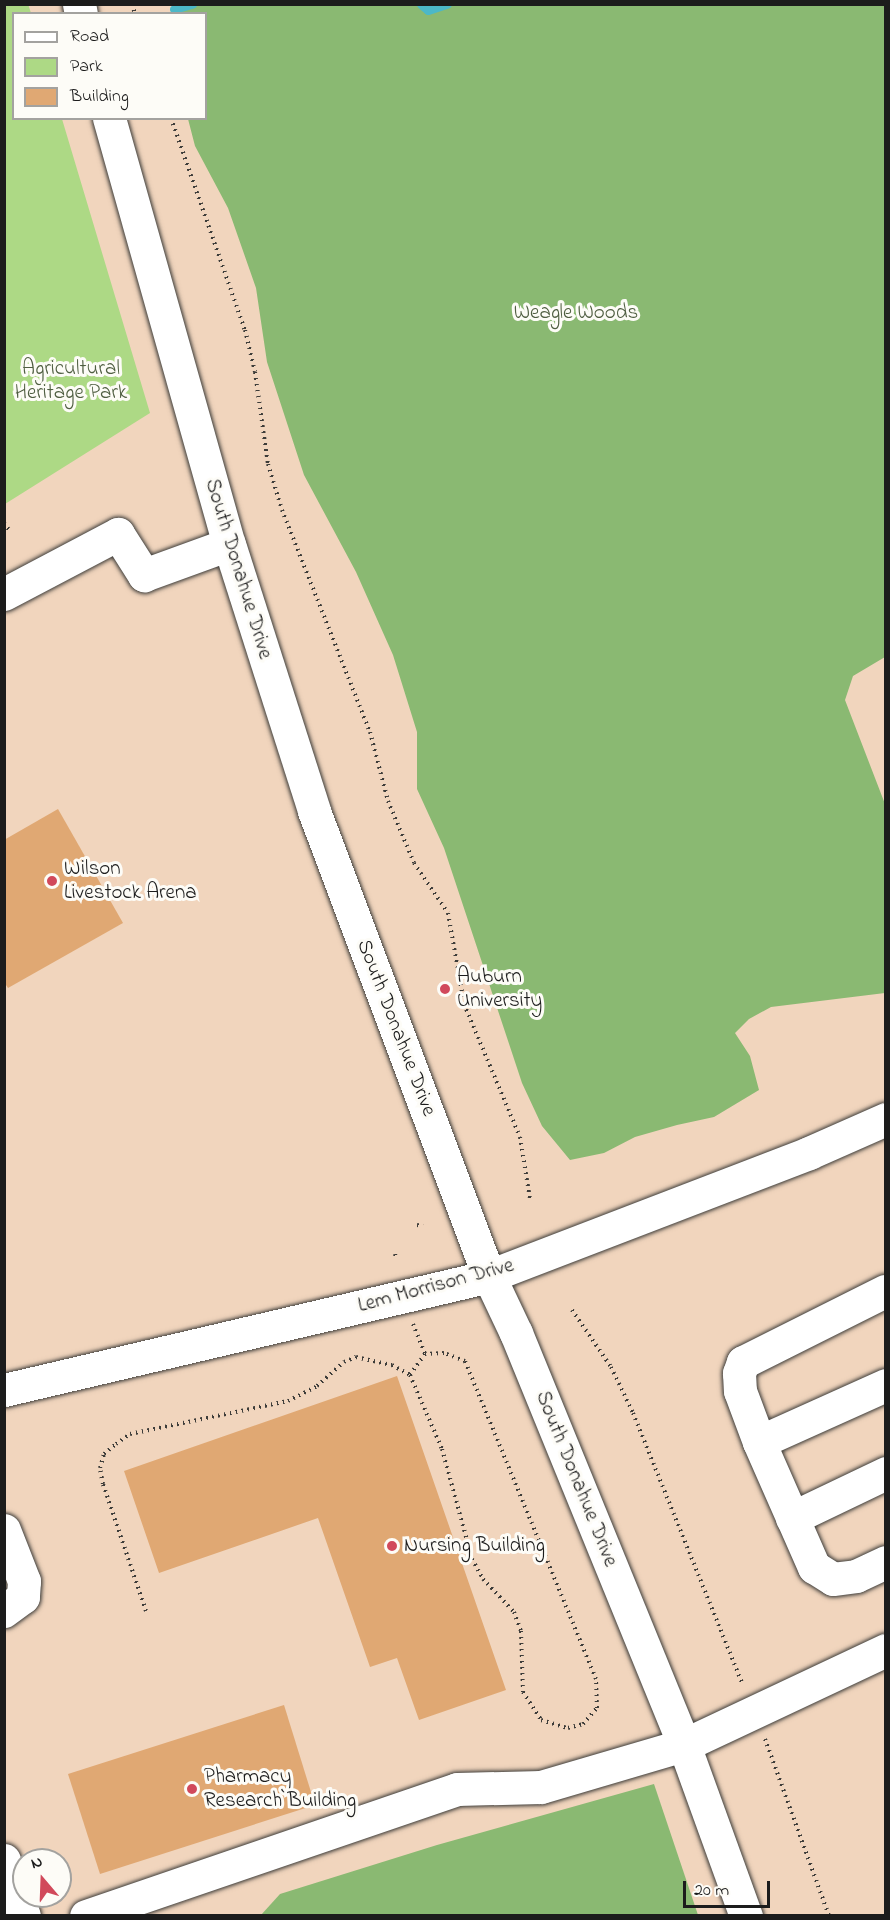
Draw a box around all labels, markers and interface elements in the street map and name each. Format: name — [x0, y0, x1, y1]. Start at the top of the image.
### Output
legend — [12, 12, 207, 120]
text: Road — [70, 24, 109, 50]
text: Park — [70, 54, 103, 80]
text: Building — [70, 84, 129, 110]
park label: Weagle Woods — [514, 300, 638, 326]
park label: Agricultural Heritage Park — [15, 356, 127, 406]
street label: South Donahue Drive — [199, 476, 277, 662]
place label: Wilson Livestock Arena — [64, 856, 197, 906]
marker: Wilson Livestock Arena — [45, 874, 59, 888]
street label: South Donahue Drive — [351, 936, 441, 1120]
place label: Auburn University — [457, 964, 542, 1014]
marker: Auburn University — [438, 982, 452, 996]
street label: Lem Morrison Drive — [355, 1253, 517, 1319]
street label: South Donahue Drive — [529, 1388, 623, 1570]
place label: Nursing Building — [404, 1533, 545, 1559]
marker: Nursing Building — [385, 1539, 399, 1553]
place label: Pharmacy Research Building — [204, 1764, 356, 1814]
marker: Pharmacy Research Building — [185, 1782, 199, 1796]
north arrow — [12, 1848, 72, 1908]
text: N — [28, 1850, 46, 1876]
scale bar — [686, 1869, 773, 1907]
text: 20 m — [694, 1878, 729, 1904]

